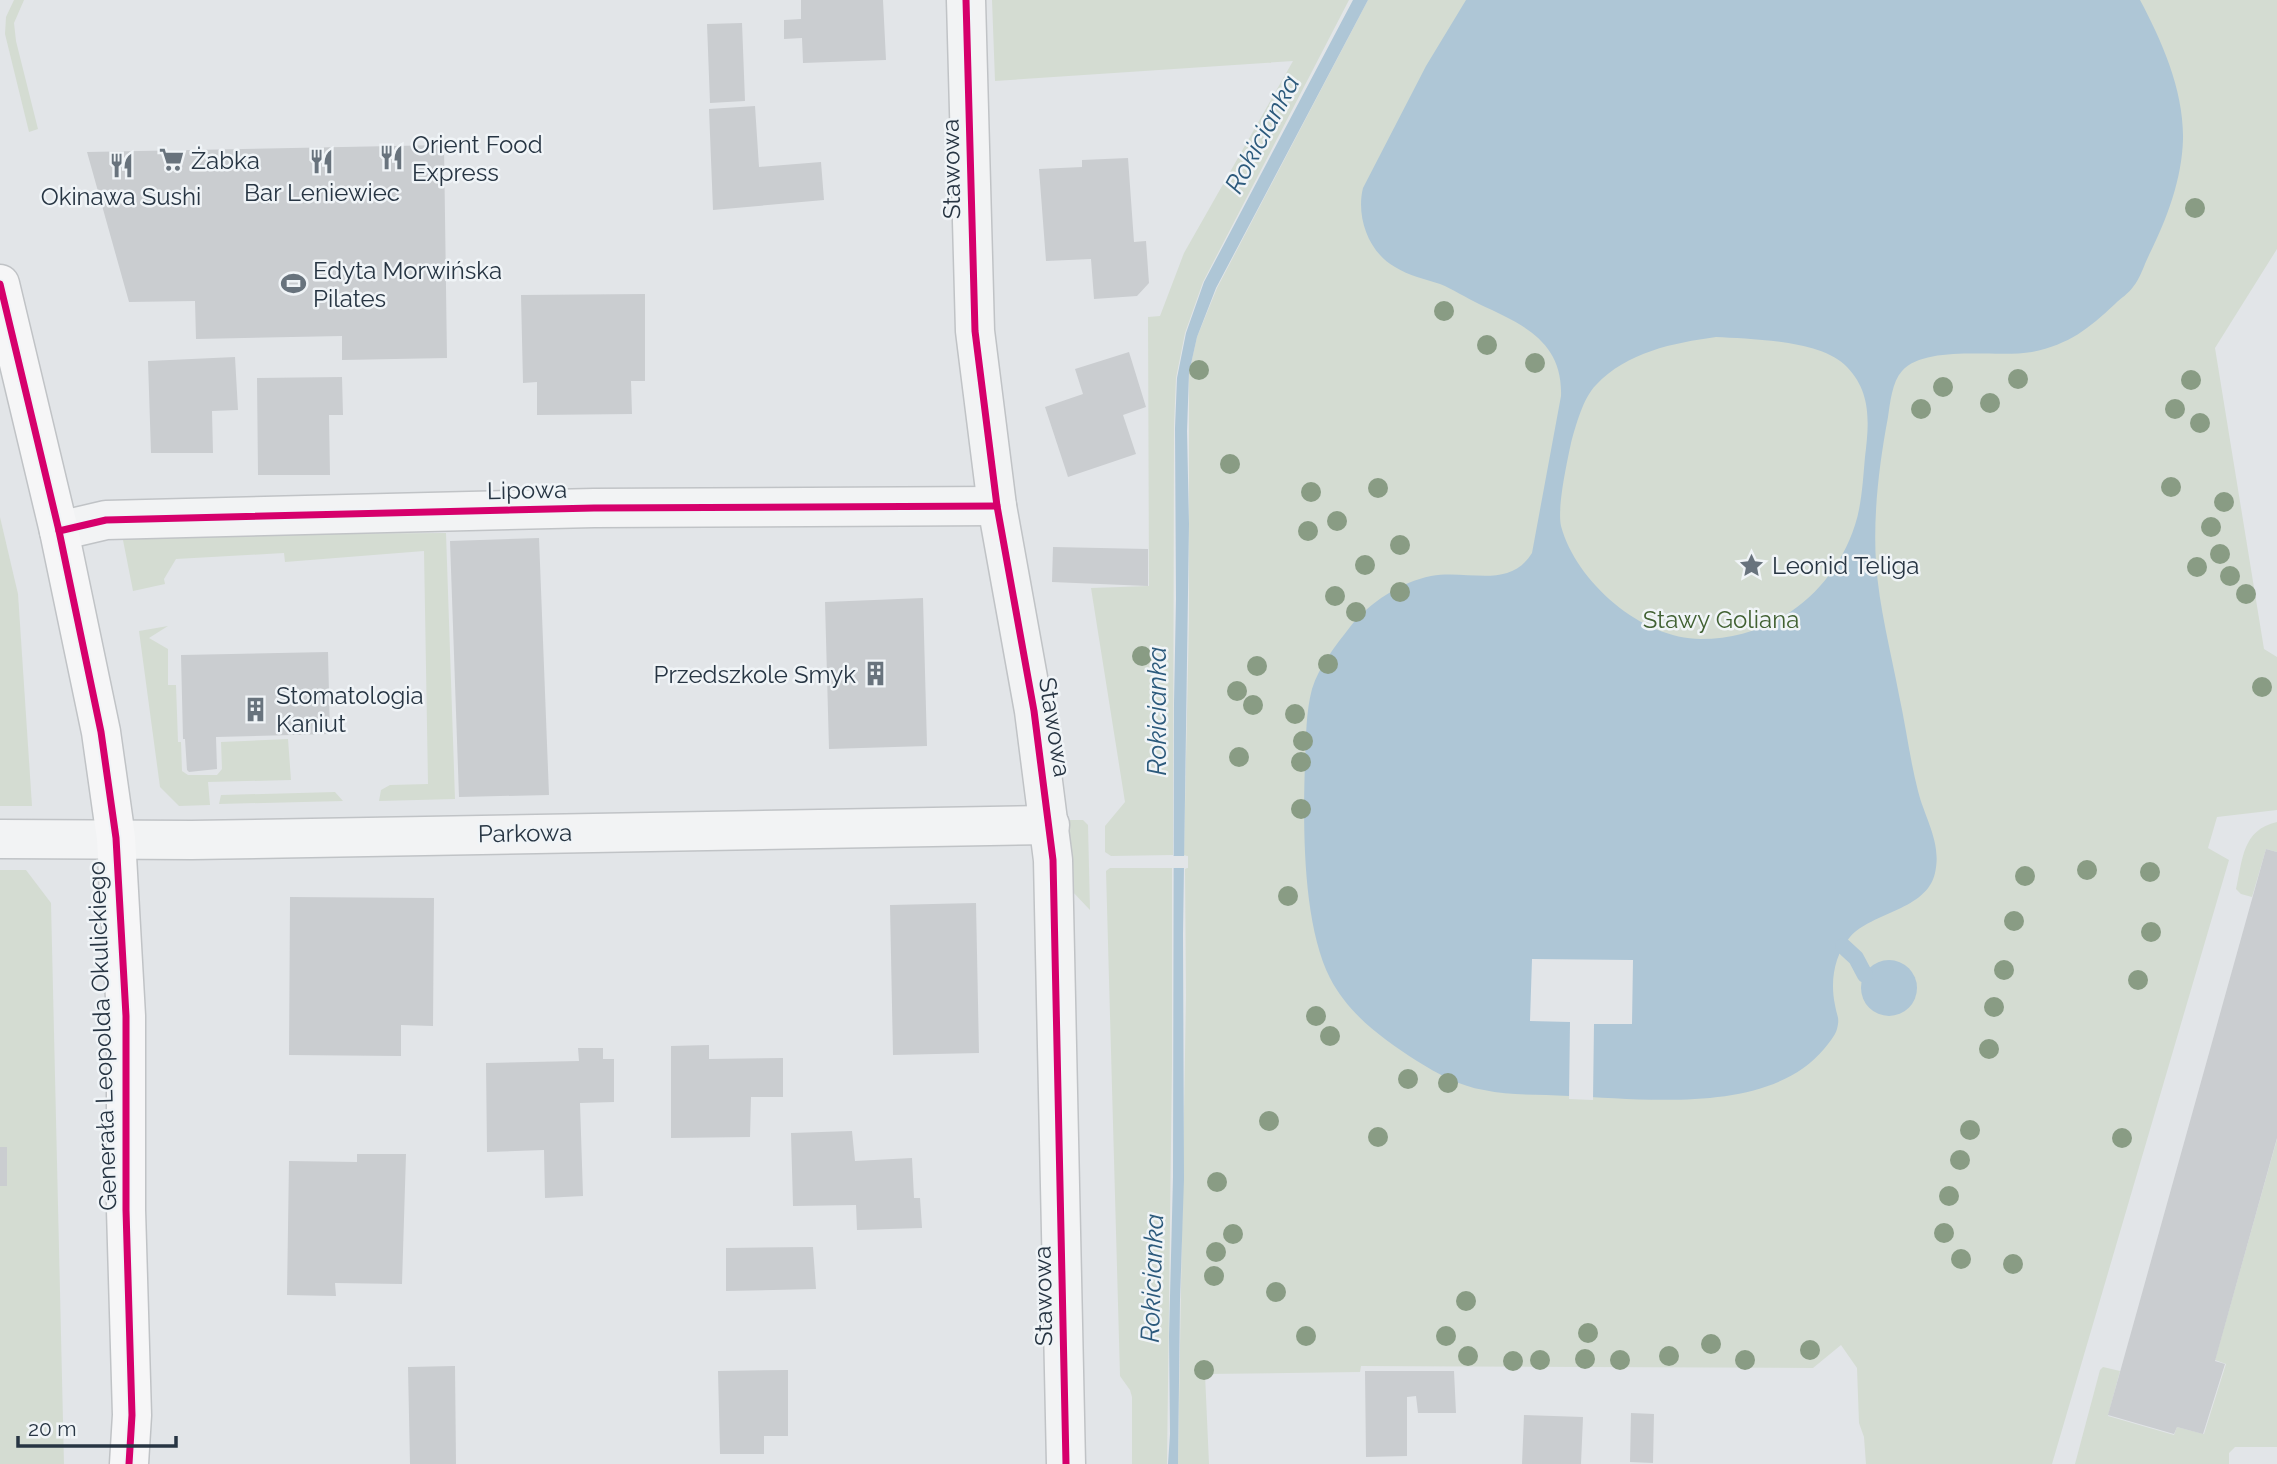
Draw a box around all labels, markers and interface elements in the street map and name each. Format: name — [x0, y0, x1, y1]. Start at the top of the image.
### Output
water label: Rokicianka — [1218, 70, 1306, 198]
street label: Stawowa — [936, 119, 966, 219]
place label: Orient Food Express — [412, 130, 543, 187]
restaurant icon: Orient Food Express — [378, 144, 406, 172]
supermarket icon: Żabka — [157, 146, 185, 174]
place label: Żabka — [191, 146, 260, 175]
restaurant icon: Bar Leniewiec — [308, 147, 336, 175]
restaurant icon: Okinawa Sushi — [107, 151, 135, 179]
place label: Bar Leniewiec — [244, 178, 400, 207]
place label: Okinawa Sushi — [41, 182, 201, 211]
place label: Edyta Morwińska Pilates — [313, 256, 502, 313]
sports icon: Edyta Morwińska Pilates — [279, 270, 307, 298]
street label: Lipowa — [487, 475, 567, 505]
place icon: Leonid Teliga — [1738, 551, 1766, 579]
place label: Leonid Teliga — [1772, 551, 1919, 580]
park label: Stawy Goliana — [1643, 605, 1799, 634]
water label: Rokicianka — [1142, 647, 1172, 776]
place label: Przedszkole Smyk — [654, 660, 856, 689]
building icon: Przedszkole Smyk — [862, 660, 890, 688]
street label: Stawowa — [1033, 675, 1077, 779]
place label: Stomatologia Kaniut — [276, 681, 424, 738]
building icon: Stomatologia Kaniut — [242, 695, 270, 723]
street label: Parkowa — [478, 818, 572, 848]
street label: Generała Leopolda Okulickiego — [81, 861, 123, 1211]
water label: Rokicianka — [1135, 1213, 1169, 1343]
street label: Stawowa — [1028, 1246, 1058, 1346]
scale bar — [18, 1404, 175, 1448]
text: 20 m — [28, 1416, 76, 1441]

